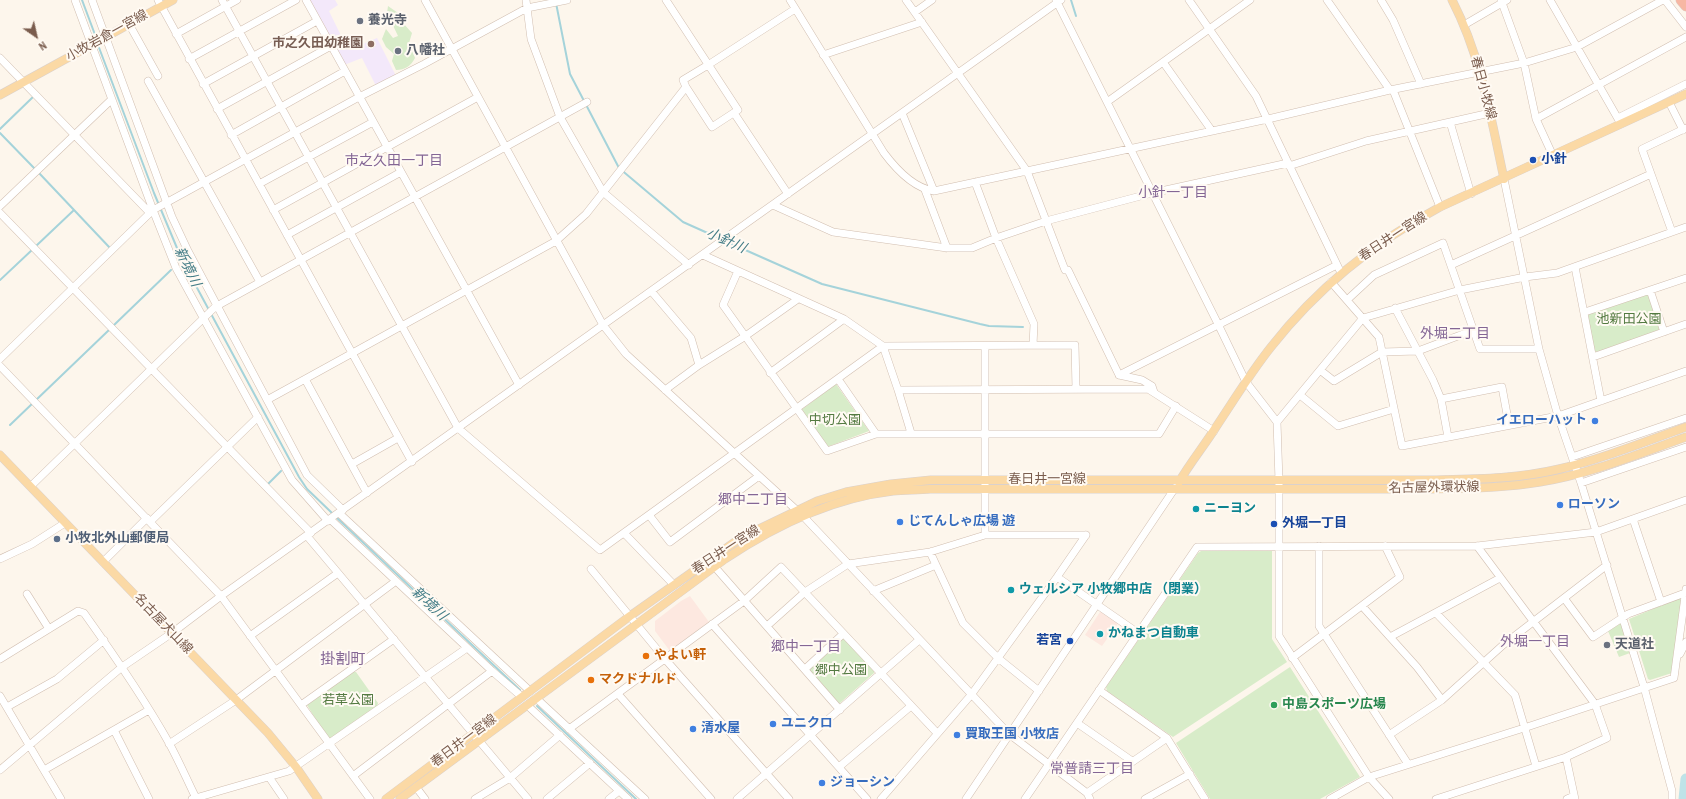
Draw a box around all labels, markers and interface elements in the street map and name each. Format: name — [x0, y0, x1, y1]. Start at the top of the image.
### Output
street label: 小牧岩倉一宮線 — [63, 7, 151, 65]
place label: 養光寺 — [368, 13, 407, 29]
north arrow — [16, 16, 56, 56]
marker: 養光寺 — [355, 16, 365, 26]
place label: 市之久田幼稚園 — [272, 36, 363, 52]
text: N — [36, 38, 49, 54]
marker: 市之久田幼稚園 — [366, 39, 376, 49]
place label: 八幡社 — [406, 43, 445, 59]
marker: 八幡社 — [393, 46, 403, 56]
street label: 春日小牧線 — [1467, 55, 1499, 121]
place label: 小針 — [1541, 152, 1567, 168]
district label: 市之久田一丁目 — [345, 153, 443, 169]
marker: 小針 — [1528, 155, 1538, 165]
district label: 小針一丁目 — [1138, 185, 1208, 201]
street label: 春日井一宮線 — [1356, 209, 1430, 265]
water label: 小針川 — [703, 225, 749, 257]
water label: 新境川 — [170, 244, 204, 290]
park label: 池新田公園 — [1597, 312, 1661, 328]
district label: 外堀二丁目 — [1420, 326, 1490, 342]
park label: 中切公園 — [809, 413, 861, 429]
place label: イエローハット — [1496, 413, 1587, 429]
marker: イエローハット — [1590, 416, 1600, 426]
street label: 春日井一宮線 — [1008, 472, 1086, 488]
street label: 名古屋外環状線 — [1388, 479, 1480, 497]
district label: 郷中二丁目 — [718, 492, 788, 508]
place label: ローソン — [1568, 497, 1620, 513]
marker: ローソン — [1555, 500, 1565, 510]
place label: ニーヨン — [1204, 501, 1256, 517]
marker: ニーヨン — [1191, 504, 1201, 514]
place label: じてんしゃ広場 遊 — [908, 514, 1015, 530]
place label: 外堀一丁目 — [1282, 516, 1347, 532]
marker: じてんしゃ広場 遊 — [895, 517, 905, 527]
marker: 外堀一丁目 — [1269, 519, 1279, 529]
street label: 春日井一宮線 — [689, 522, 763, 578]
place label: 小牧北外山郵便局 — [65, 531, 169, 547]
marker: 小牧北外山郵便局 — [52, 534, 62, 544]
place label: ウェルシア 小牧郷中店 （閉業） — [1019, 582, 1207, 598]
water label: 新境川 — [408, 584, 450, 624]
marker: ウェルシア 小牧郷中店 （閉業） — [1006, 585, 1016, 595]
street label: 名古屋犬山線 — [130, 591, 196, 657]
place label: かねまつ自動車 — [1108, 626, 1199, 642]
marker: かねまつ自動車 — [1095, 629, 1105, 639]
place label: 若宮 — [1036, 633, 1062, 649]
district label: 外堀一丁目 — [1500, 634, 1570, 650]
marker: 若宮 — [1065, 636, 1075, 646]
place label: 天道社 — [1615, 637, 1654, 653]
district label: 郷中一丁目 — [771, 639, 841, 655]
marker: 天道社 — [1602, 640, 1612, 650]
place label: やよい軒 — [654, 648, 706, 664]
district label: 掛割町 — [321, 651, 365, 669]
marker: やよい軒 — [641, 651, 651, 661]
park label: 郷中公園 — [815, 663, 867, 679]
place label: マクドナルド — [599, 672, 677, 688]
marker: マクドナルド — [586, 675, 596, 685]
park label: 若草公園 — [322, 693, 374, 709]
place label: 中島スポーツ広場 — [1282, 697, 1386, 713]
marker: 中島スポーツ広場 — [1269, 700, 1279, 710]
street label: 春日井一宮線 — [428, 711, 500, 771]
place label: ユニクロ — [781, 716, 833, 732]
marker: ユニクロ — [768, 719, 778, 729]
place label: 清水屋 — [701, 721, 740, 737]
marker: 清水屋 — [688, 724, 698, 734]
place label: 買取王国 小牧店 — [965, 727, 1059, 743]
marker: 買取王国 小牧店 — [952, 730, 962, 740]
district label: 常普請三丁目 — [1050, 761, 1134, 777]
place label: ジョーシン — [830, 775, 895, 791]
marker: ジョーシン — [817, 778, 827, 788]

